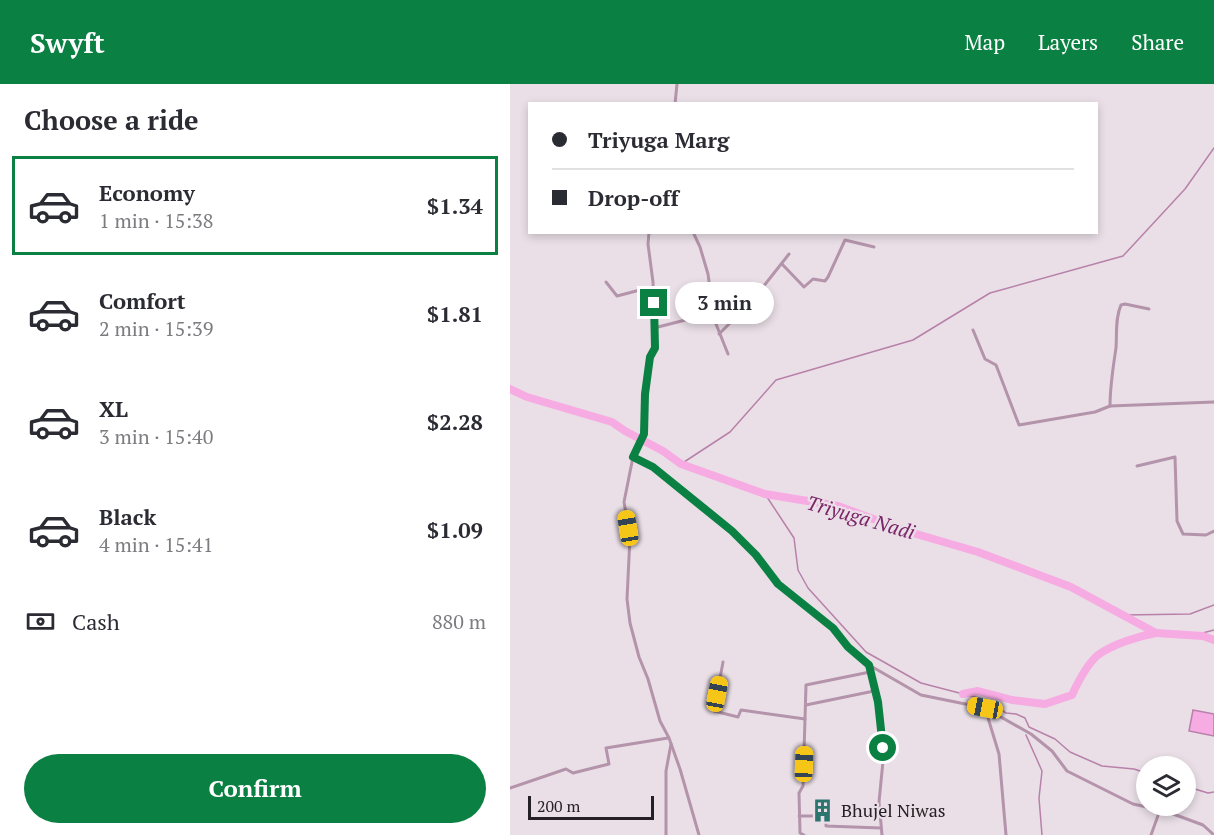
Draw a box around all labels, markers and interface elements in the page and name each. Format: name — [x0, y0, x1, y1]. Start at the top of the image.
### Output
text: Swyft — [30, 24, 105, 61]
text: Map — [964, 28, 1005, 56]
text: Layers — [1038, 28, 1098, 56]
text: Share — [1131, 28, 1184, 56]
text: Choose a ride — [24, 102, 199, 138]
text: Triyuga Marg — [588, 125, 729, 154]
text: Economy — [99, 178, 195, 207]
icon: car — [27, 179, 81, 233]
text: Drop-off — [588, 183, 679, 212]
text: $1.34 — [427, 191, 483, 220]
text: 1 min · 15:38 — [99, 207, 213, 234]
callout: 3 min — [675, 282, 774, 324]
text: Comfort — [99, 286, 185, 315]
icon: car — [27, 287, 81, 341]
route end — [640, 289, 667, 316]
text: 3 min — [697, 289, 752, 316]
text: $1.81 — [427, 299, 483, 328]
text: 2 min · 15:39 — [99, 315, 213, 342]
text: XL — [99, 394, 128, 423]
icon: car — [27, 395, 81, 449]
text: $2.28 — [427, 407, 483, 436]
text: 3 min · 15:40 — [99, 423, 213, 450]
water label: Triyuga Nadi — [804, 489, 919, 546]
text: Black — [99, 502, 156, 531]
icon: car — [27, 503, 81, 557]
car — [616, 509, 640, 547]
text: $1.09 — [427, 515, 483, 544]
text: 4 min · 15:41 — [99, 531, 213, 558]
icon: cash — [24, 605, 57, 638]
text: Cash — [72, 607, 120, 636]
text: 880 m — [432, 608, 486, 635]
car — [705, 675, 729, 713]
car — [966, 696, 1004, 720]
route start — [869, 734, 896, 761]
car — [794, 746, 814, 782]
button: Confirm — [24, 754, 486, 823]
map controls — [1136, 756, 1196, 816]
button: layers — [1136, 756, 1196, 816]
scale bar — [528, 793, 654, 820]
text: 200 m — [537, 795, 580, 817]
building icon: Bhujel Niwas — [810, 797, 836, 823]
place label: Bhujel Niwas — [841, 798, 946, 822]

